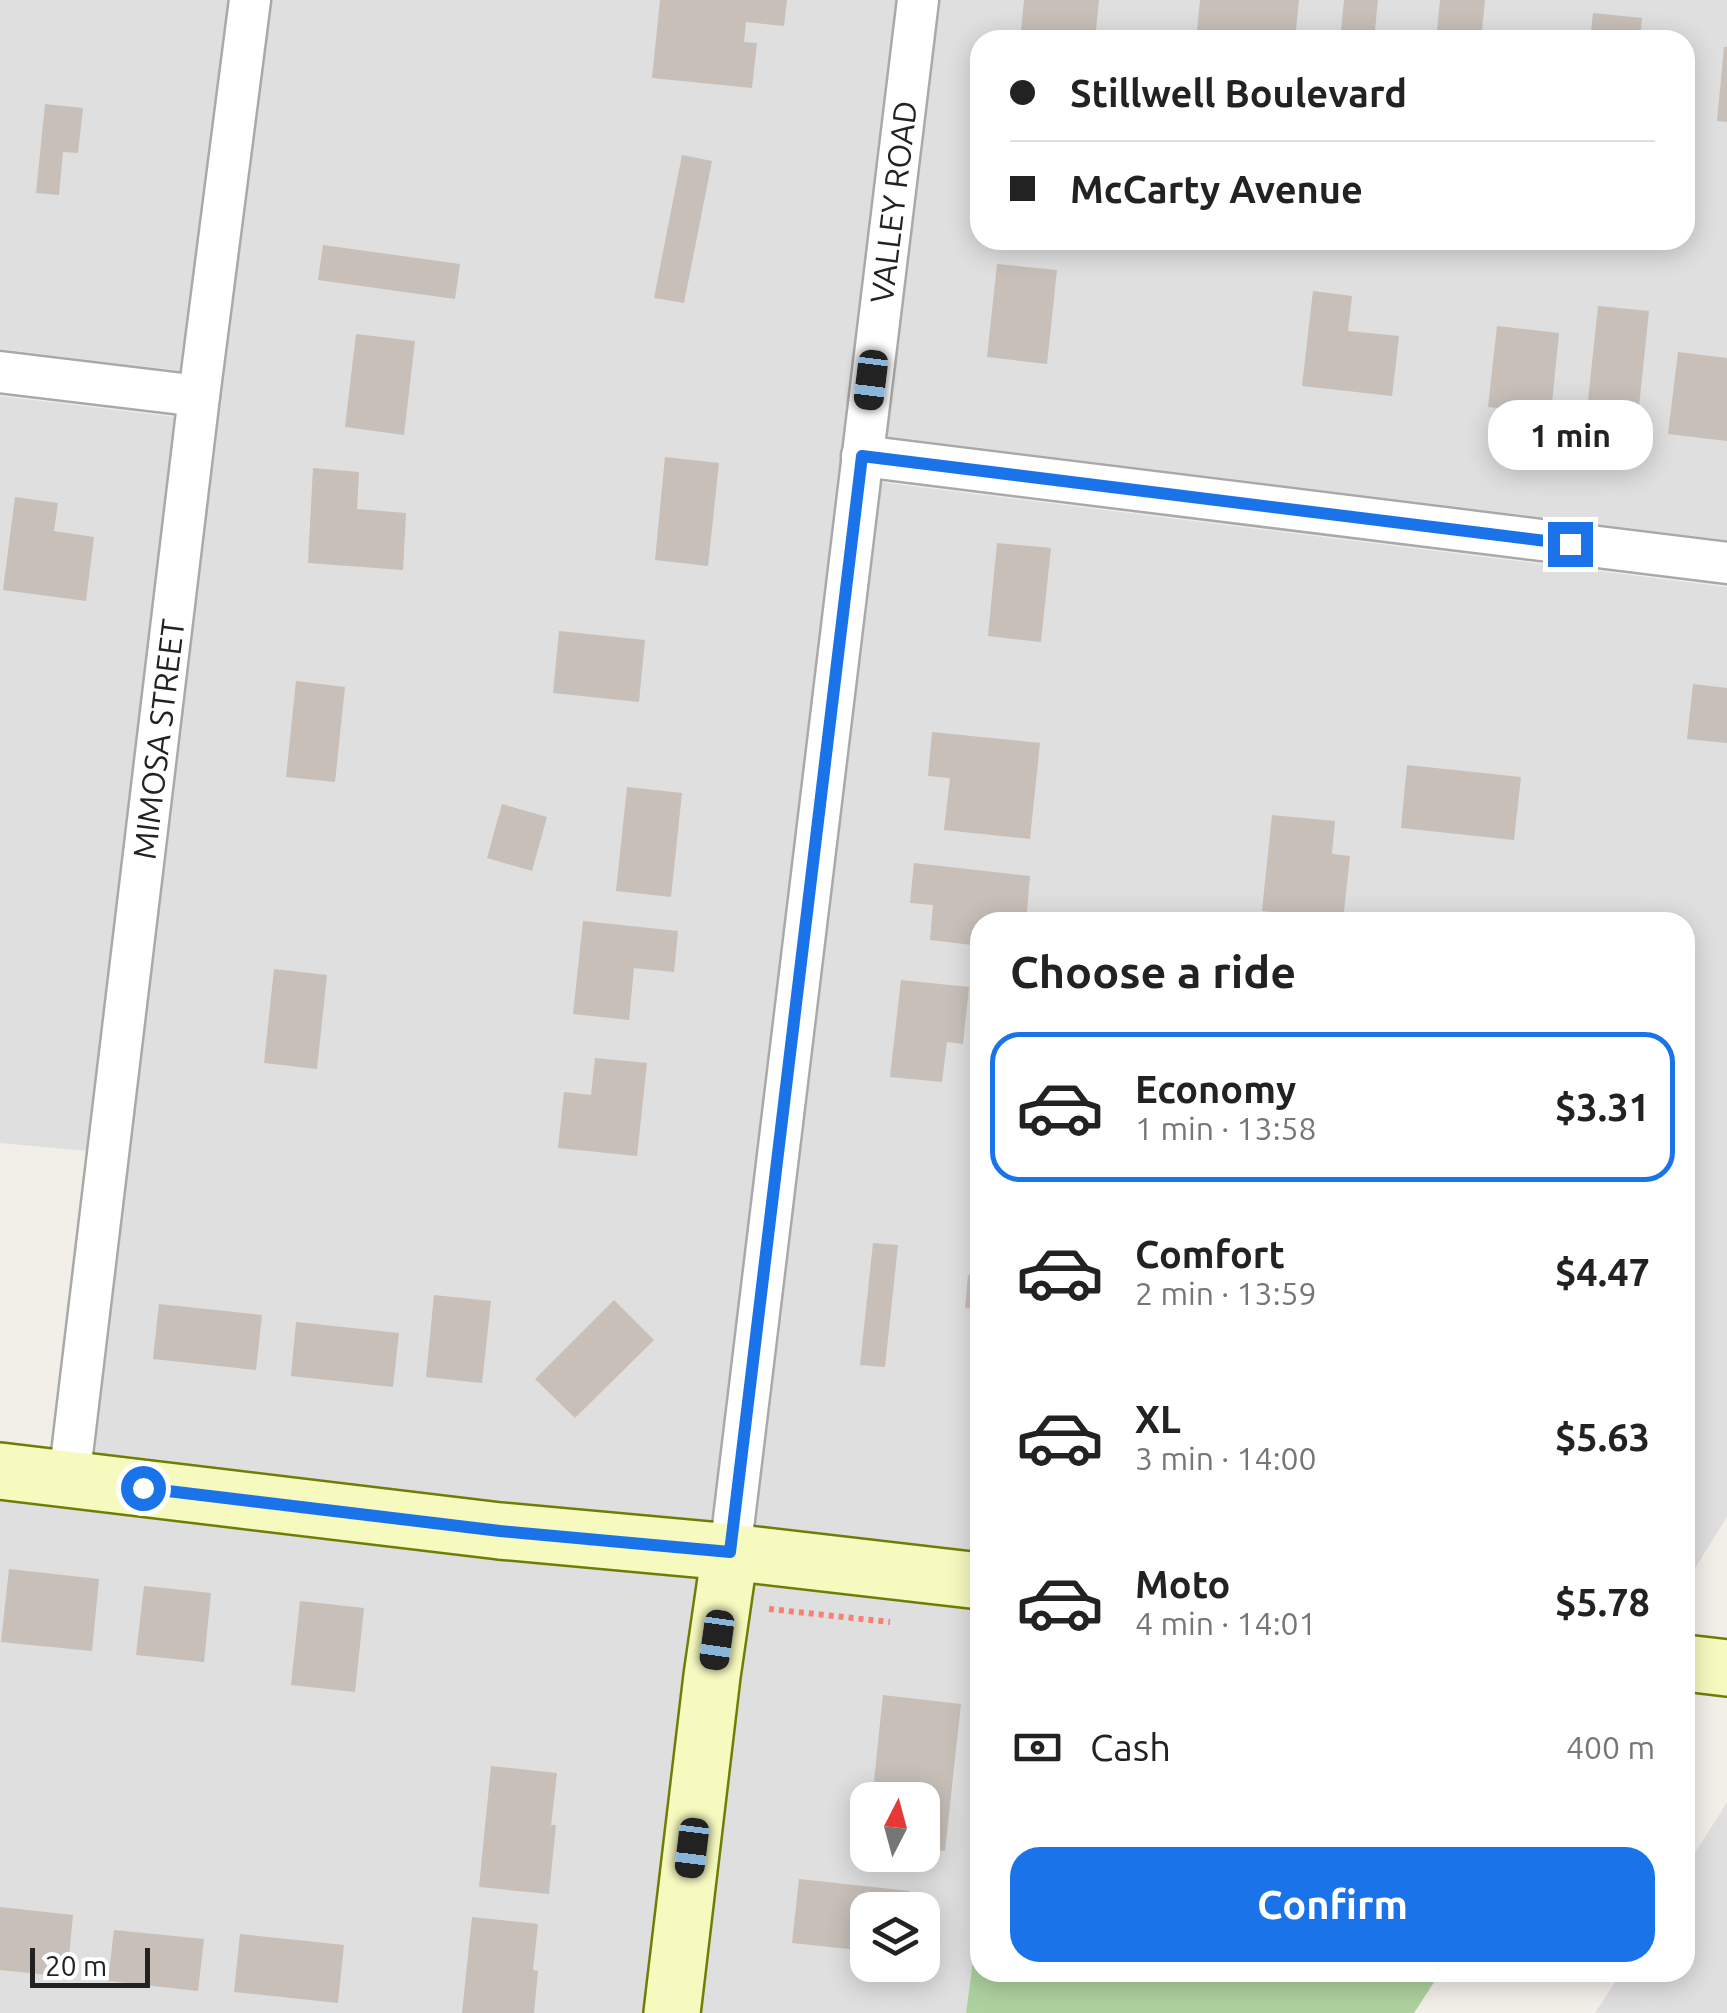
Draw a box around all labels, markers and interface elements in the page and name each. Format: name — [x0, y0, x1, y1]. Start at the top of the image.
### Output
text: Stillwell Boulevard — [1070, 72, 1407, 114]
street label: VALLEY ROAD — [863, 99, 923, 305]
text: McCarty Avenue — [1070, 168, 1363, 210]
car — [852, 348, 890, 412]
callout: 1 min — [1488, 399, 1652, 469]
text: 1 min — [1530, 417, 1611, 453]
route end — [1548, 522, 1593, 567]
street label: MIMOSA STREET — [125, 617, 191, 861]
text: Choose a ride — [1010, 946, 1296, 997]
icon: car — [1015, 1062, 1105, 1152]
text: Economy — [1135, 1068, 1296, 1110]
text: $3.31 — [1555, 1086, 1650, 1128]
text: 1 min · 13:58 — [1135, 1110, 1317, 1146]
icon: car — [1015, 1227, 1105, 1317]
text: Comfort — [1135, 1233, 1285, 1275]
text: $4.47 — [1555, 1251, 1650, 1293]
text: 2 min · 13:59 — [1135, 1275, 1317, 1311]
icon: car — [1015, 1392, 1105, 1482]
text: XL — [1135, 1398, 1181, 1440]
text: $5.63 — [1555, 1416, 1650, 1458]
text: 3 min · 14:00 — [1135, 1440, 1317, 1476]
route start — [121, 1466, 166, 1511]
icon: car — [1015, 1557, 1105, 1647]
text: Moto — [1135, 1563, 1230, 1605]
text: $5.78 — [1555, 1581, 1650, 1623]
text: 4 min · 14:01 — [1135, 1605, 1317, 1641]
car — [698, 1608, 736, 1672]
icon: cash — [1010, 1720, 1065, 1775]
text: Cash — [1090, 1726, 1171, 1768]
text: 400 m — [1566, 1729, 1655, 1765]
north arrow — [850, 1782, 940, 1872]
map controls — [850, 1782, 940, 1982]
car — [673, 1816, 711, 1880]
button: Confirm — [1010, 1847, 1655, 1962]
button: layers — [850, 1892, 940, 1982]
scale bar — [30, 1943, 150, 1988]
text: 20 m — [45, 1950, 107, 1981]

